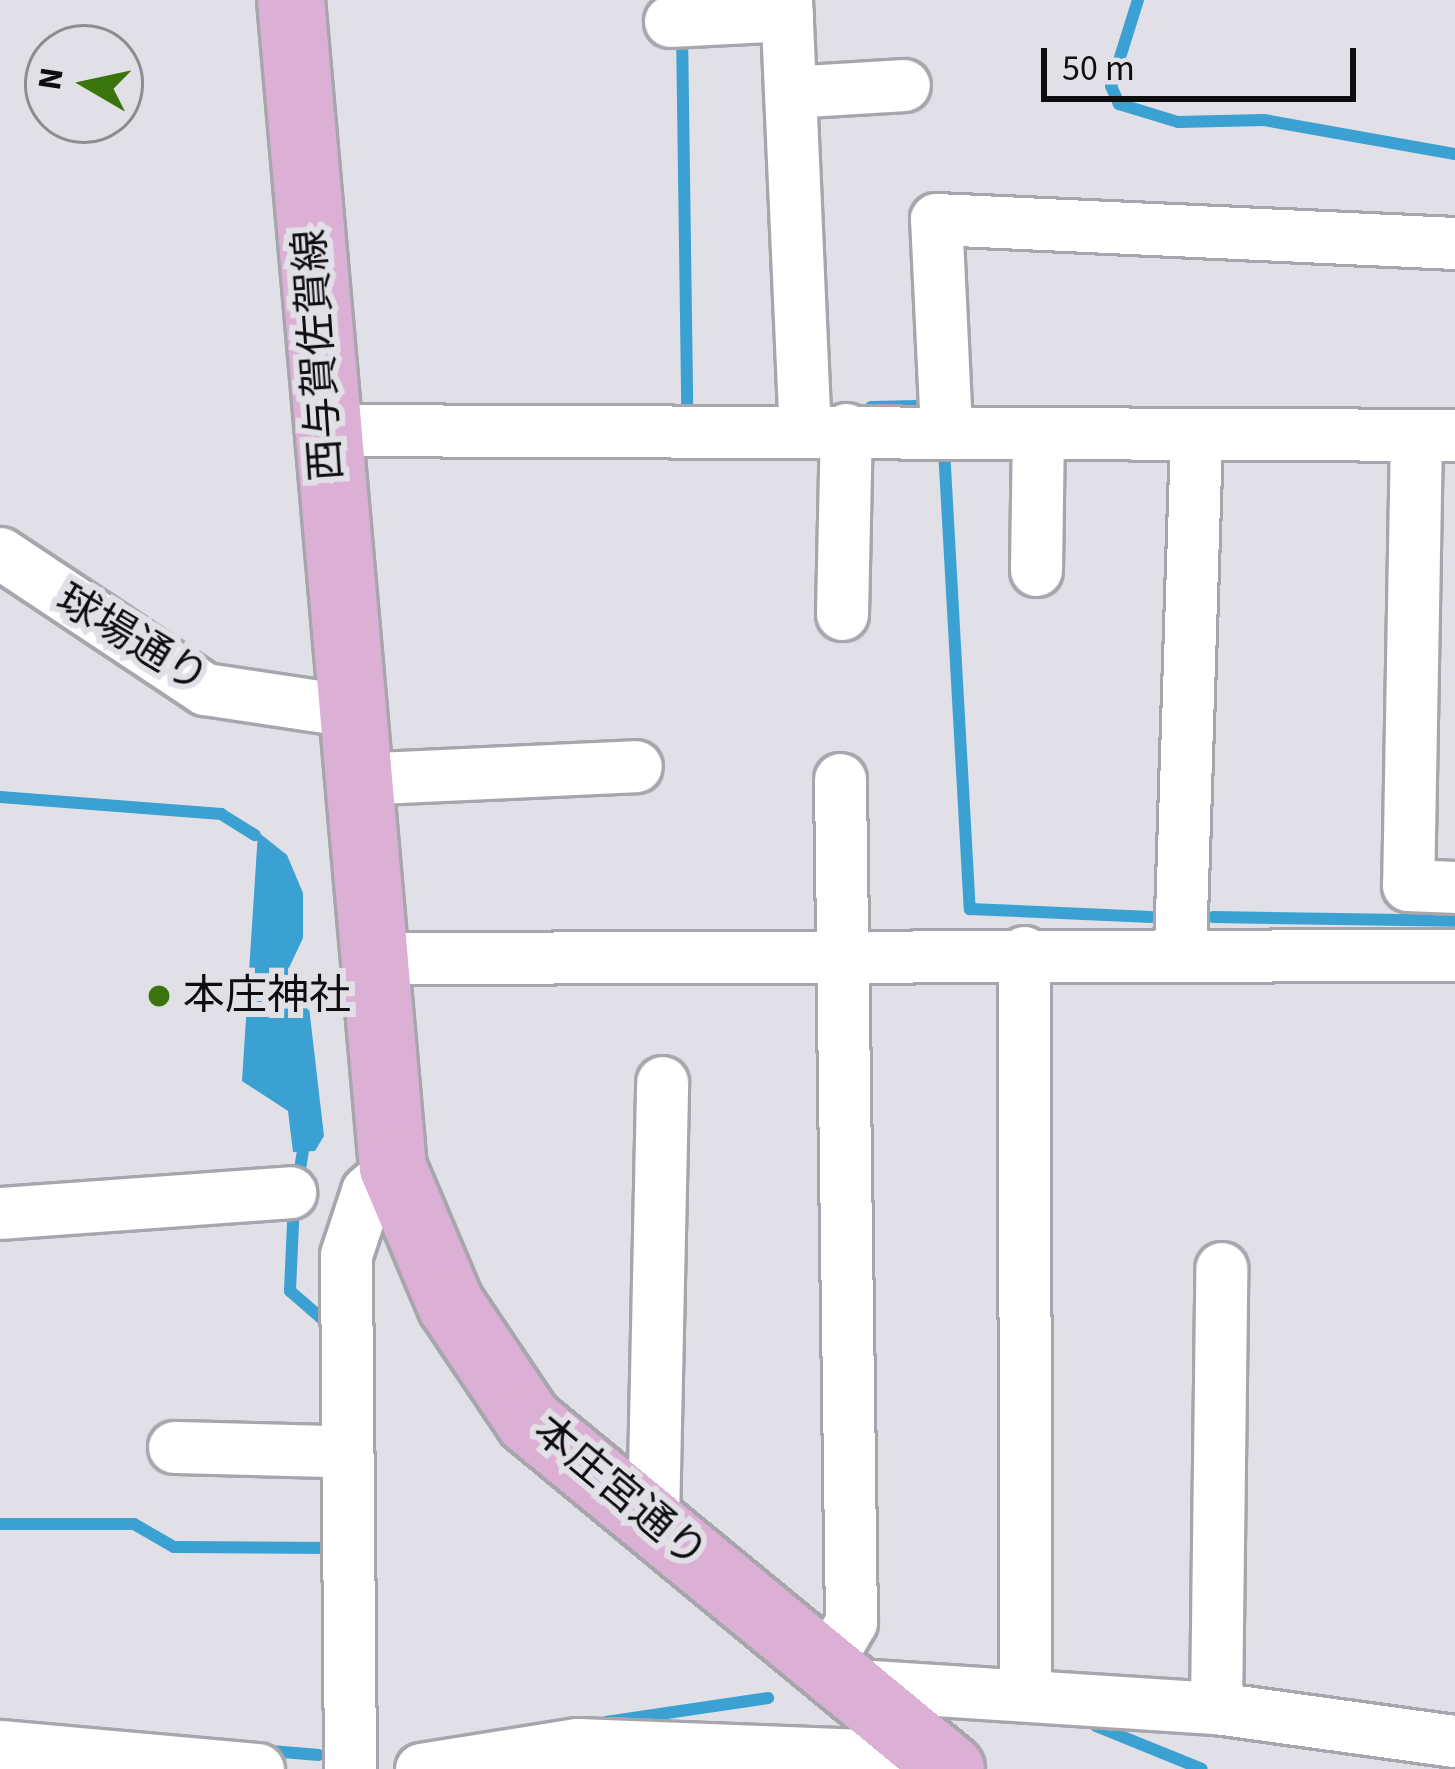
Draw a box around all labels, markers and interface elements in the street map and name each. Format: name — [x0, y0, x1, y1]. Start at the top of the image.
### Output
north arrow — [24, 24, 144, 144]
scale bar — [1047, 24, 1362, 98]
text: 50 m — [1062, 43, 1135, 94]
text: N — [26, 64, 76, 93]
street label: 西与賀佐賀線 — [285, 228, 353, 482]
street label: 球場通り — [47, 574, 217, 704]
place label: 本庄神社 — [183, 971, 351, 1021]
marker: 本庄神社 — [146, 983, 172, 1009]
street label: 本庄宮通り — [523, 1405, 717, 1579]

